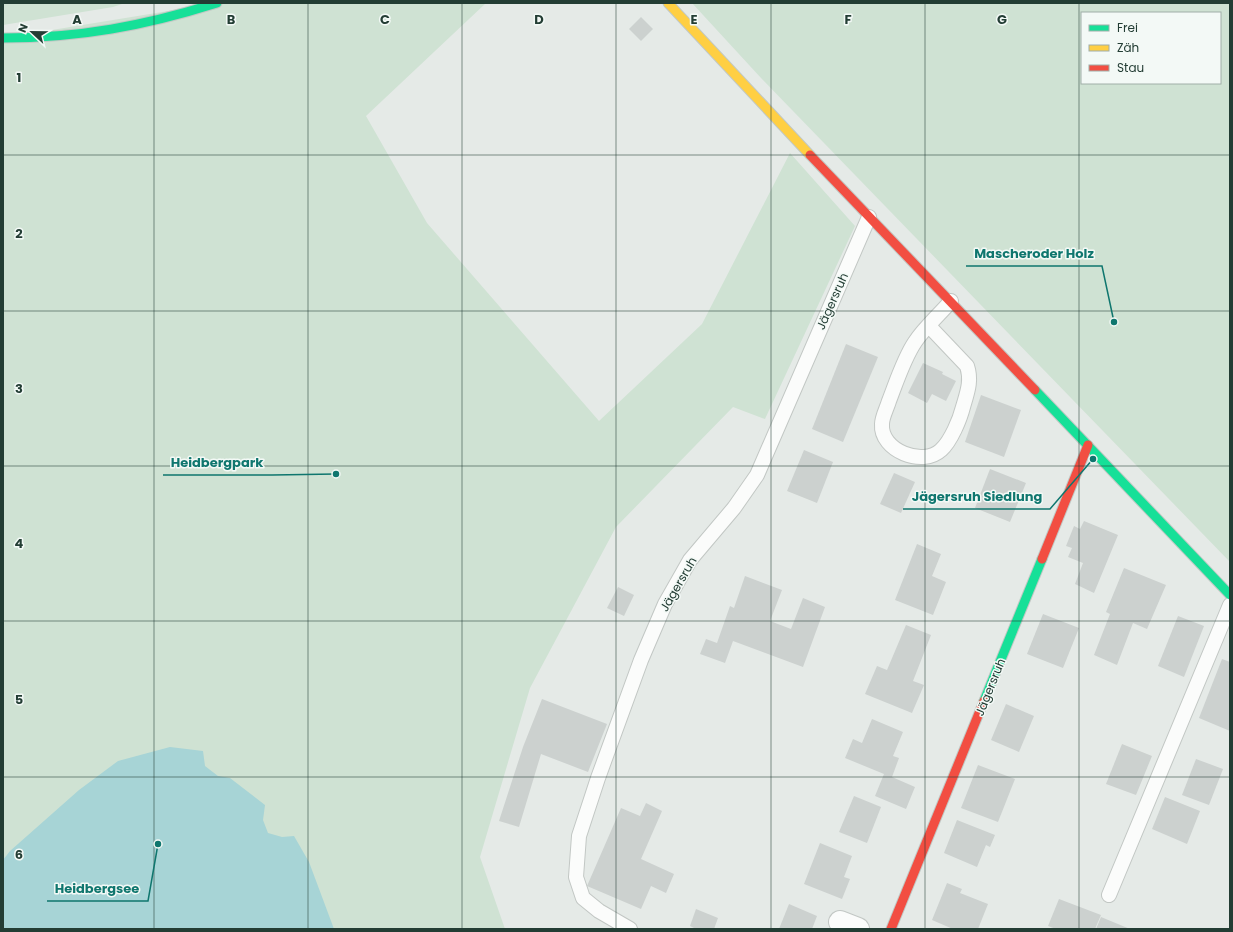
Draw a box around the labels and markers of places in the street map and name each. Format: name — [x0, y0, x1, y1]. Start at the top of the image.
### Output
callout: Mascheroder Holz — [966, 241, 1102, 266]
callout: Heidbergpark — [163, 450, 272, 475]
callout: Jägersruh Siedlung — [903, 484, 1050, 509]
callout: Heidbergsee — [47, 876, 148, 901]

